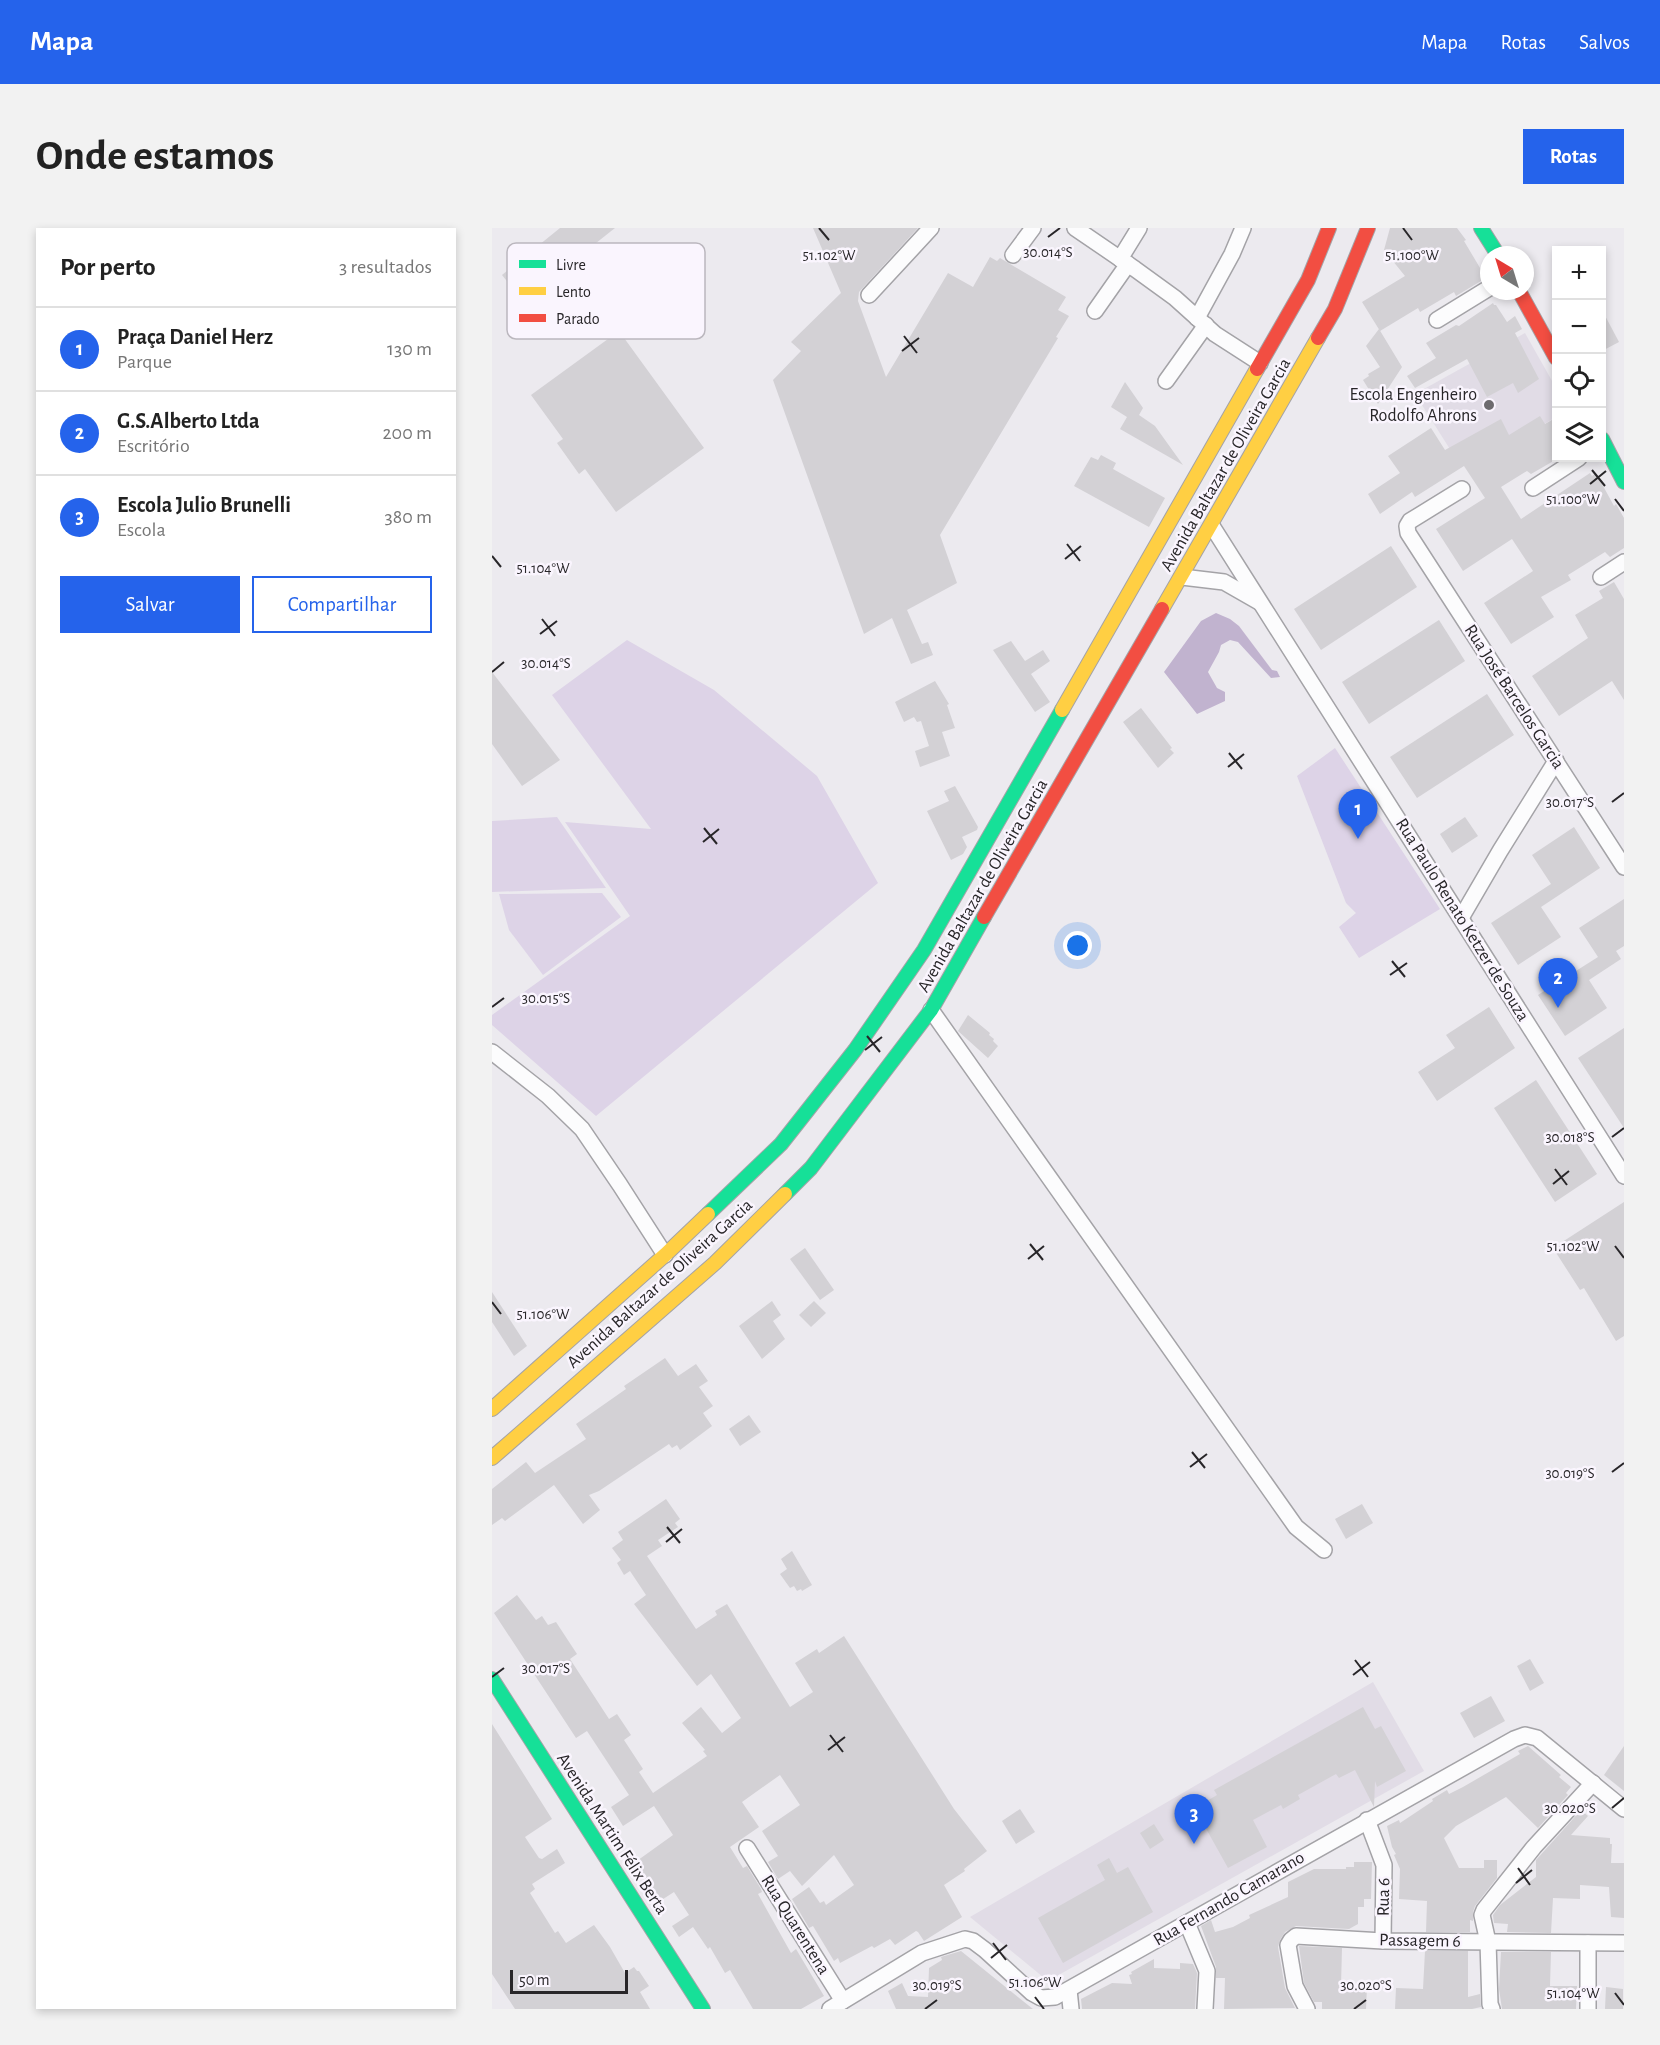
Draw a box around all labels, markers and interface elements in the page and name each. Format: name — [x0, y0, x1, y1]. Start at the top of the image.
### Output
text: Mapa — [30, 28, 93, 56]
text: Mapa — [1421, 32, 1468, 53]
text: Rotas — [1501, 32, 1546, 53]
text: Salvos — [1579, 32, 1630, 53]
button: Rotas — [1523, 129, 1624, 184]
text: Onde estamos — [36, 135, 274, 177]
legend — [507, 243, 705, 339]
text: 30.014°S — [1023, 245, 1073, 260]
north arrow — [1480, 246, 1534, 300]
map controls — [1552, 246, 1606, 462]
button: + — [1552, 246, 1606, 300]
text: 51.102°W — [803, 248, 856, 263]
text: 51.100°W — [1385, 248, 1440, 263]
text: Por perto — [60, 254, 156, 280]
text: 3 resultados — [339, 257, 432, 277]
text: Livre — [556, 257, 586, 273]
text: Lento — [556, 284, 591, 300]
button: − — [1552, 300, 1606, 354]
text: Parado — [556, 311, 600, 327]
text: Praça Daniel Herz — [117, 326, 273, 348]
text: 1 — [76, 339, 83, 359]
text: 130 m — [387, 339, 432, 359]
text: Parque — [117, 352, 172, 372]
button: locate — [1552, 354, 1606, 408]
street label: Avenida Baltazar de Oliveira Garcia — [1158, 355, 1294, 575]
place label: Escola Engenheiro Rodolfo Ahrons — [1349, 386, 1477, 425]
marker: Escola Engenheiro Rodolfo Ahrons — [1482, 398, 1496, 412]
button: layers — [1552, 408, 1606, 462]
text: G.S.Alberto Ltda — [117, 410, 260, 432]
text: 2 — [75, 423, 84, 443]
text: 200 m — [382, 423, 432, 443]
text: Escritório — [117, 436, 190, 456]
text: 51.100°W — [1546, 492, 1601, 507]
text: Escola Julio Brunelli — [117, 494, 291, 516]
text: 3 — [75, 507, 84, 527]
text: 380 m — [384, 507, 432, 527]
text: Escola — [117, 520, 166, 540]
text: 51.104°W — [516, 561, 570, 576]
button: Salvar — [60, 576, 240, 633]
button: Compartilhar — [252, 576, 432, 633]
street label: Rua José Barcelos Garcia — [1461, 622, 1567, 772]
text: 30.014°S — [521, 656, 571, 671]
street label: Avenida Baltazar de Oliveira Garcia — [915, 776, 1051, 996]
pin: 1 — [1338, 790, 1378, 839]
text: 30.017°S — [1546, 795, 1594, 810]
street label: Rua Paulo Renato Ketzer de Souza — [1392, 815, 1532, 1025]
your location — [1063, 931, 1092, 960]
pin: 2 — [1538, 958, 1578, 1008]
text: 30.015°S — [522, 991, 570, 1006]
text: 30.018°S — [1545, 1130, 1595, 1145]
street label: Avenida Baltazar de Oliveira Garcia — [564, 1196, 756, 1372]
text: 51.102°W — [1547, 1239, 1600, 1254]
text: 51.106°W — [517, 1307, 570, 1322]
text: 30.019°S — [1545, 1466, 1595, 1481]
text: 30.017°S — [522, 1661, 570, 1676]
street label: Avenida Martim Félix Berta — [553, 1750, 671, 1918]
pin: 3 — [1174, 1794, 1214, 1844]
text: 30.020°S — [1544, 1801, 1596, 1816]
street label: Rua Fernando Camarano — [1150, 1848, 1308, 1950]
street label: Rua Quarentena — [757, 1872, 833, 1978]
street label: Rua 6 — [1375, 1878, 1393, 1916]
street label: Passagem 6 — [1379, 1931, 1461, 1951]
scale bar — [510, 1967, 628, 1994]
text: 50 m — [519, 1972, 550, 1988]
text: 51.106°W — [1009, 1975, 1062, 1990]
text: 30.019°S — [912, 1978, 962, 1993]
text: 30.020°S — [1340, 1978, 1392, 1993]
text: 51.104°W — [1546, 1986, 1600, 2001]

